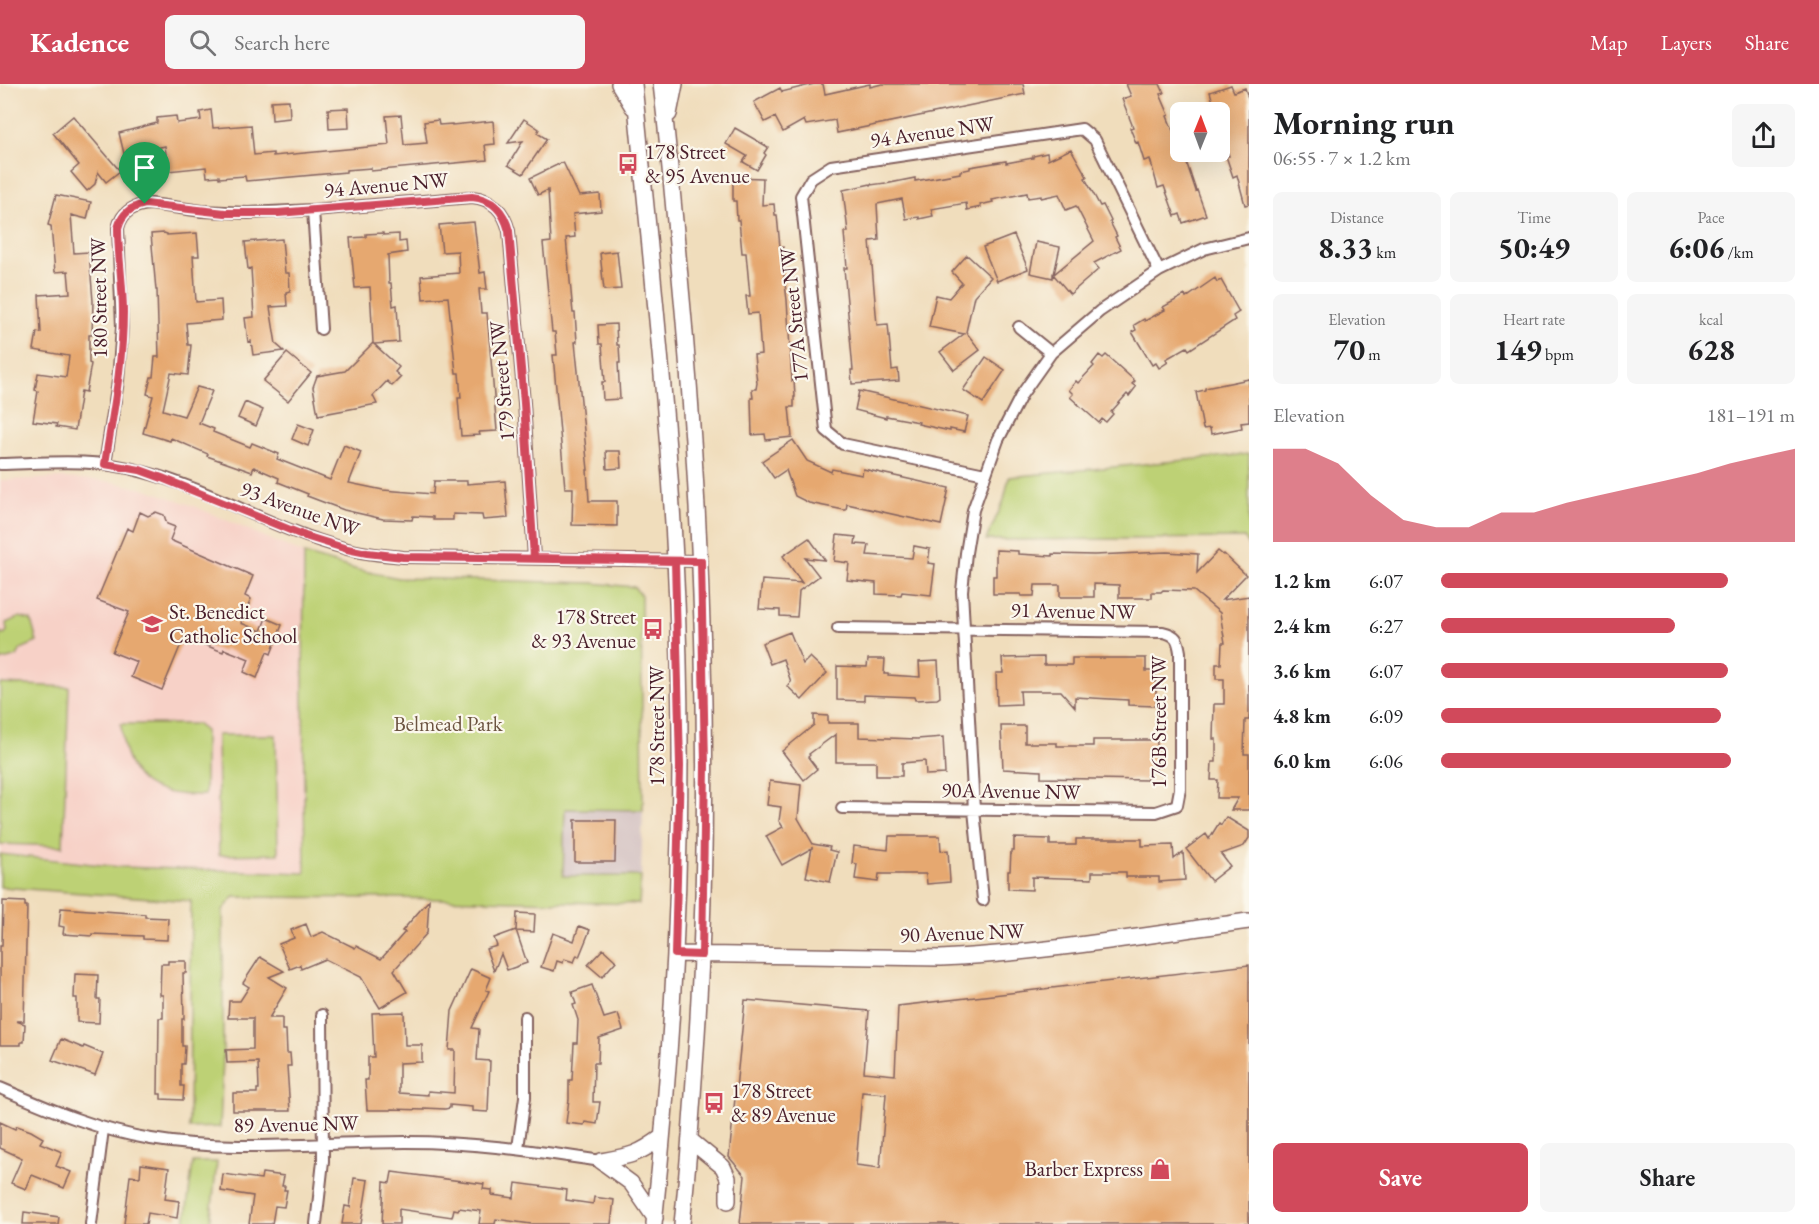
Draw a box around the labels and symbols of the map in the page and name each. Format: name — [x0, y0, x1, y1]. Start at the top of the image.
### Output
north arrow — [1170, 102, 1230, 162]
street label: 94 Avenue NW — [868, 109, 996, 154]
place label: 178 Street & 95 Avenue — [645, 138, 750, 189]
pin — [119, 142, 170, 204]
bus stop icon: 178 Street & 95 Avenue — [616, 152, 640, 176]
street label: 94 Avenue NW — [323, 166, 450, 203]
street label: 180 Street NW — [84, 237, 113, 359]
street label: 177A Street NW — [773, 246, 814, 384]
street label: 179 Street NW — [483, 319, 520, 442]
street label: 93 Avenue NW — [237, 475, 364, 543]
street label: 91 Avenue NW — [1010, 596, 1136, 625]
place label: St. Benedict Catholic School — [169, 598, 297, 649]
place label: 178 Street & 93 Avenue — [531, 603, 636, 654]
school or university icon: St. Benedict Catholic School — [140, 612, 164, 636]
bus stop icon: 178 Street & 93 Avenue — [641, 617, 665, 641]
street label: 176B Street NW — [1145, 655, 1172, 788]
street label: 178 Street NW — [643, 665, 670, 786]
park label: Belmead Park — [393, 710, 504, 737]
street label: 90A Avenue NW — [941, 776, 1082, 805]
street label: 90 Avenue NW — [899, 917, 1026, 948]
place label: 178 Street & 89 Avenue — [731, 1077, 836, 1128]
bus stop icon: 178 Street & 89 Avenue — [702, 1091, 726, 1115]
street label: 89 Avenue NW — [233, 1109, 359, 1138]
place label: Barber Express — [1025, 1155, 1143, 1182]
shop icon: Barber Express — [1148, 1157, 1172, 1181]

